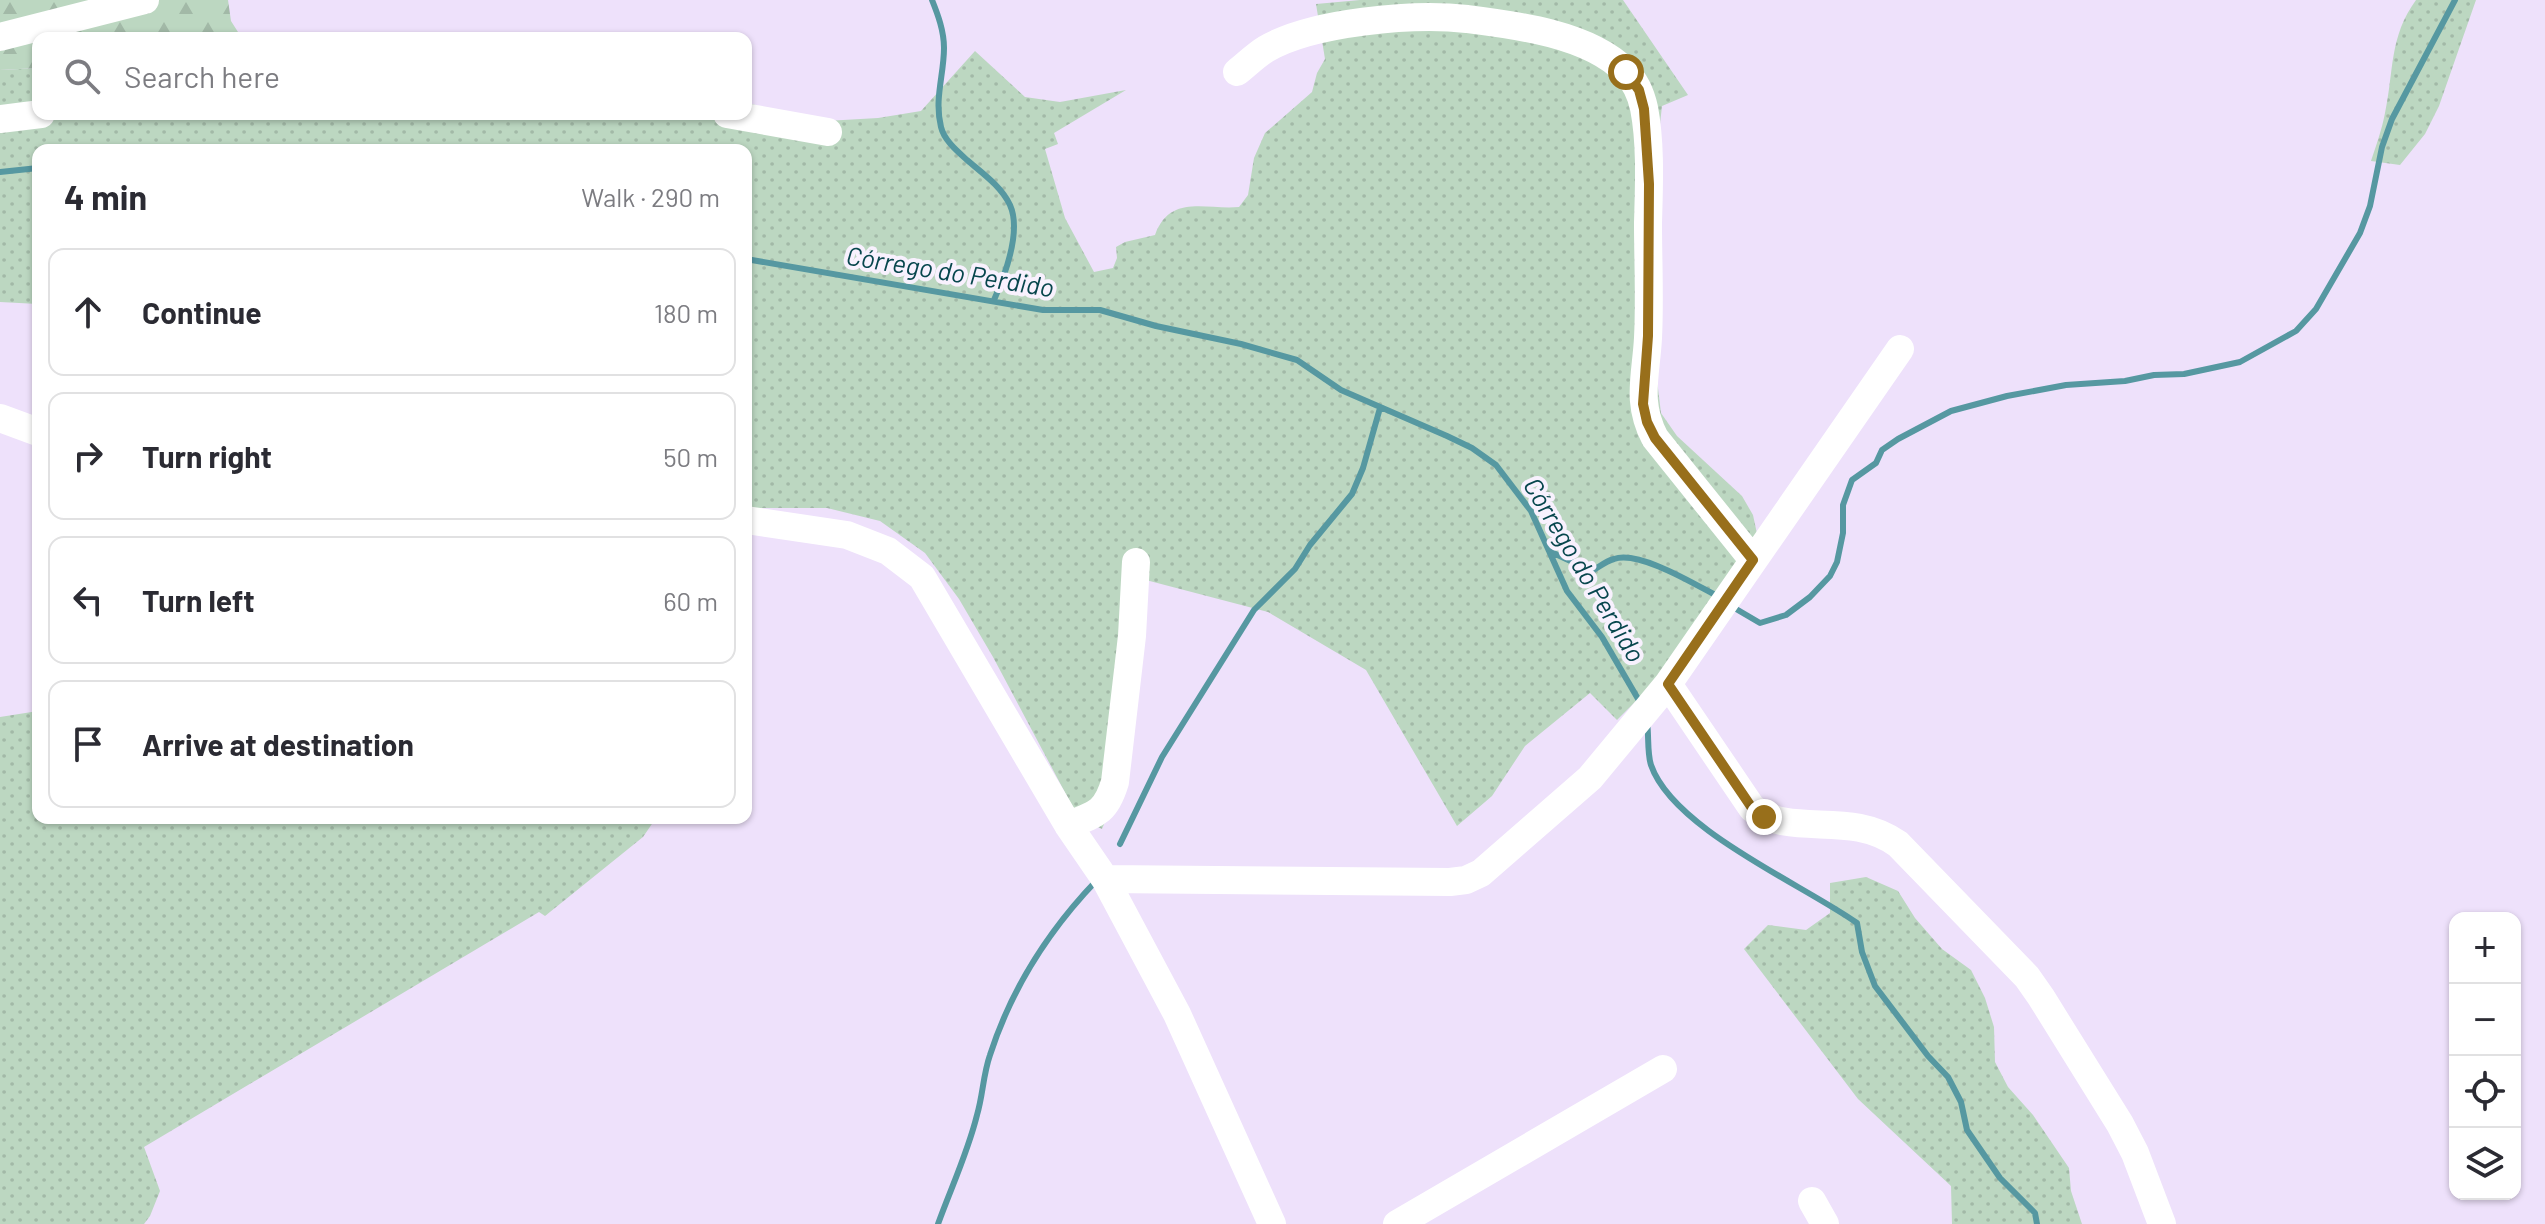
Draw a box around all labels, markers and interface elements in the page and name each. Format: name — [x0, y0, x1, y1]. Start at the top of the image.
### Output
search box — [32, 32, 752, 120]
icon: search — [60, 54, 104, 98]
route start — [1608, 54, 1644, 90]
text: Search here — [124, 58, 280, 94]
text: 4 min — [64, 176, 147, 217]
text: Walk · 290 m — [581, 181, 720, 212]
water label: Córrego do Perdido — [844, 239, 1056, 302]
icon: ahead — [66, 290, 110, 334]
text: Continue — [142, 294, 262, 330]
text: 180 m — [654, 297, 718, 328]
icon: right — [66, 434, 110, 478]
text: Turn right — [142, 438, 272, 474]
text: 50 m — [663, 441, 718, 472]
water label: Córrego do Perdido — [1518, 471, 1653, 667]
icon: left — [66, 578, 110, 622]
text: Turn left — [142, 582, 255, 618]
text: 60 m — [663, 585, 718, 616]
icon: arrive — [66, 722, 110, 766]
text: Arrive at destination — [142, 726, 414, 762]
route end — [1746, 799, 1782, 835]
map controls — [2449, 912, 2521, 1200]
button: + — [2449, 912, 2521, 984]
button: − — [2449, 984, 2521, 1056]
button: locate — [2449, 1056, 2521, 1128]
button: layers — [2449, 1128, 2521, 1200]

